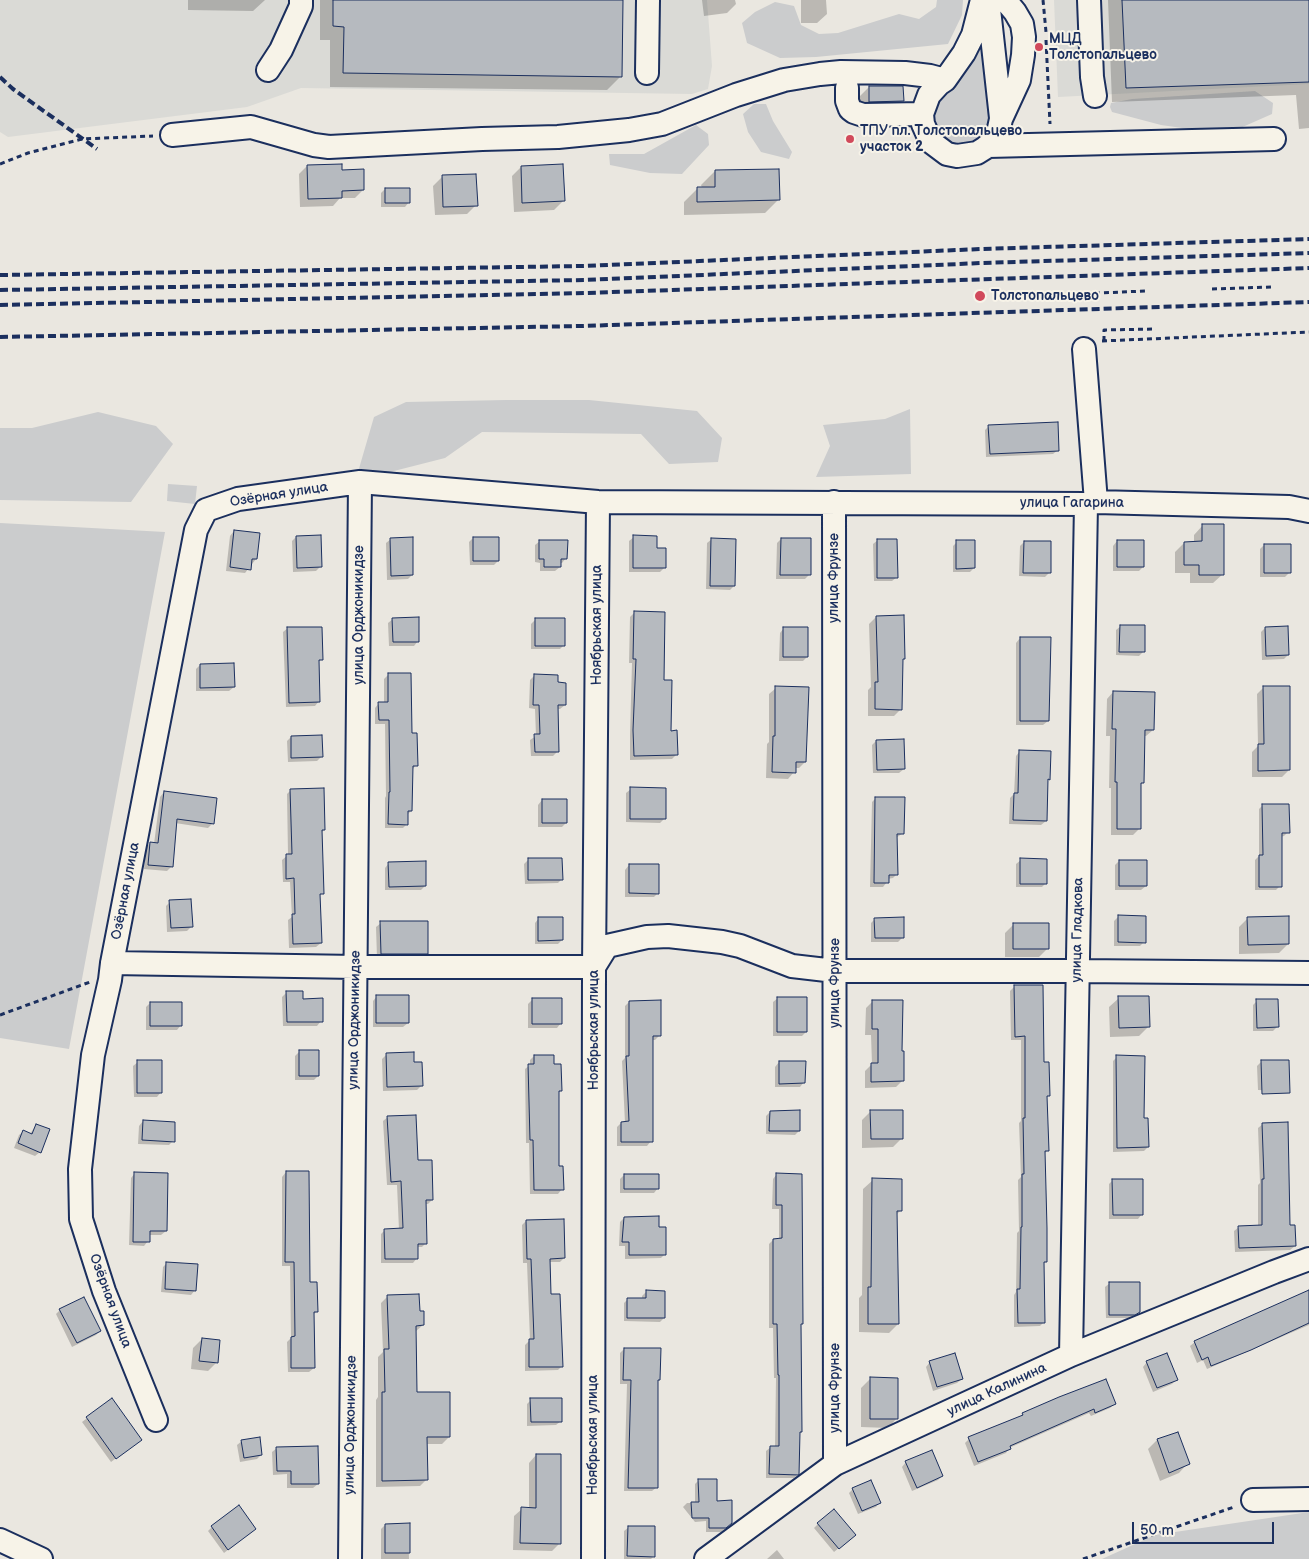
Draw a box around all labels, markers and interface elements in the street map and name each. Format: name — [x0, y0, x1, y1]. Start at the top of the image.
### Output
place label: МЦД Толстопальцево — [1049, 31, 1157, 64]
marker: МЦД Толстопальцево — [1033, 41, 1045, 53]
place label: ТПУ пл. Толстопальцево участок 2 — [860, 123, 1022, 156]
marker: ТПУ пл. Толстопальцево участок 2 — [844, 133, 856, 145]
place label: Толстопальцево — [991, 288, 1099, 304]
marker: Толстопальцево — [973, 289, 987, 303]
street label: Озёрная улица — [229, 479, 329, 511]
street label: улица Гагарина — [1020, 495, 1124, 511]
street label: улица Фрунзе — [826, 533, 842, 623]
street label: улица Орджоникидзе — [351, 545, 367, 685]
street label: Ноябрьская улица — [589, 565, 605, 685]
street label: Озёрная улица — [108, 841, 144, 941]
street label: улица Гладкова — [1069, 877, 1087, 983]
street label: улица Фрунзе — [827, 938, 843, 1028]
street label: улица Орджоникидзе — [345, 950, 365, 1090]
street label: Ноябрьская улица — [586, 970, 602, 1090]
street label: Озёрная улица — [85, 1252, 135, 1350]
street label: улица Фрунзе — [827, 1343, 843, 1433]
street label: улица Орджоникидзе — [341, 1355, 361, 1495]
street label: улица Калинина — [945, 1360, 1049, 1420]
street label: Ноябрьская улица — [585, 1375, 601, 1495]
scale bar — [1134, 1512, 1276, 1544]
text: 50 m — [1140, 1521, 1174, 1540]

